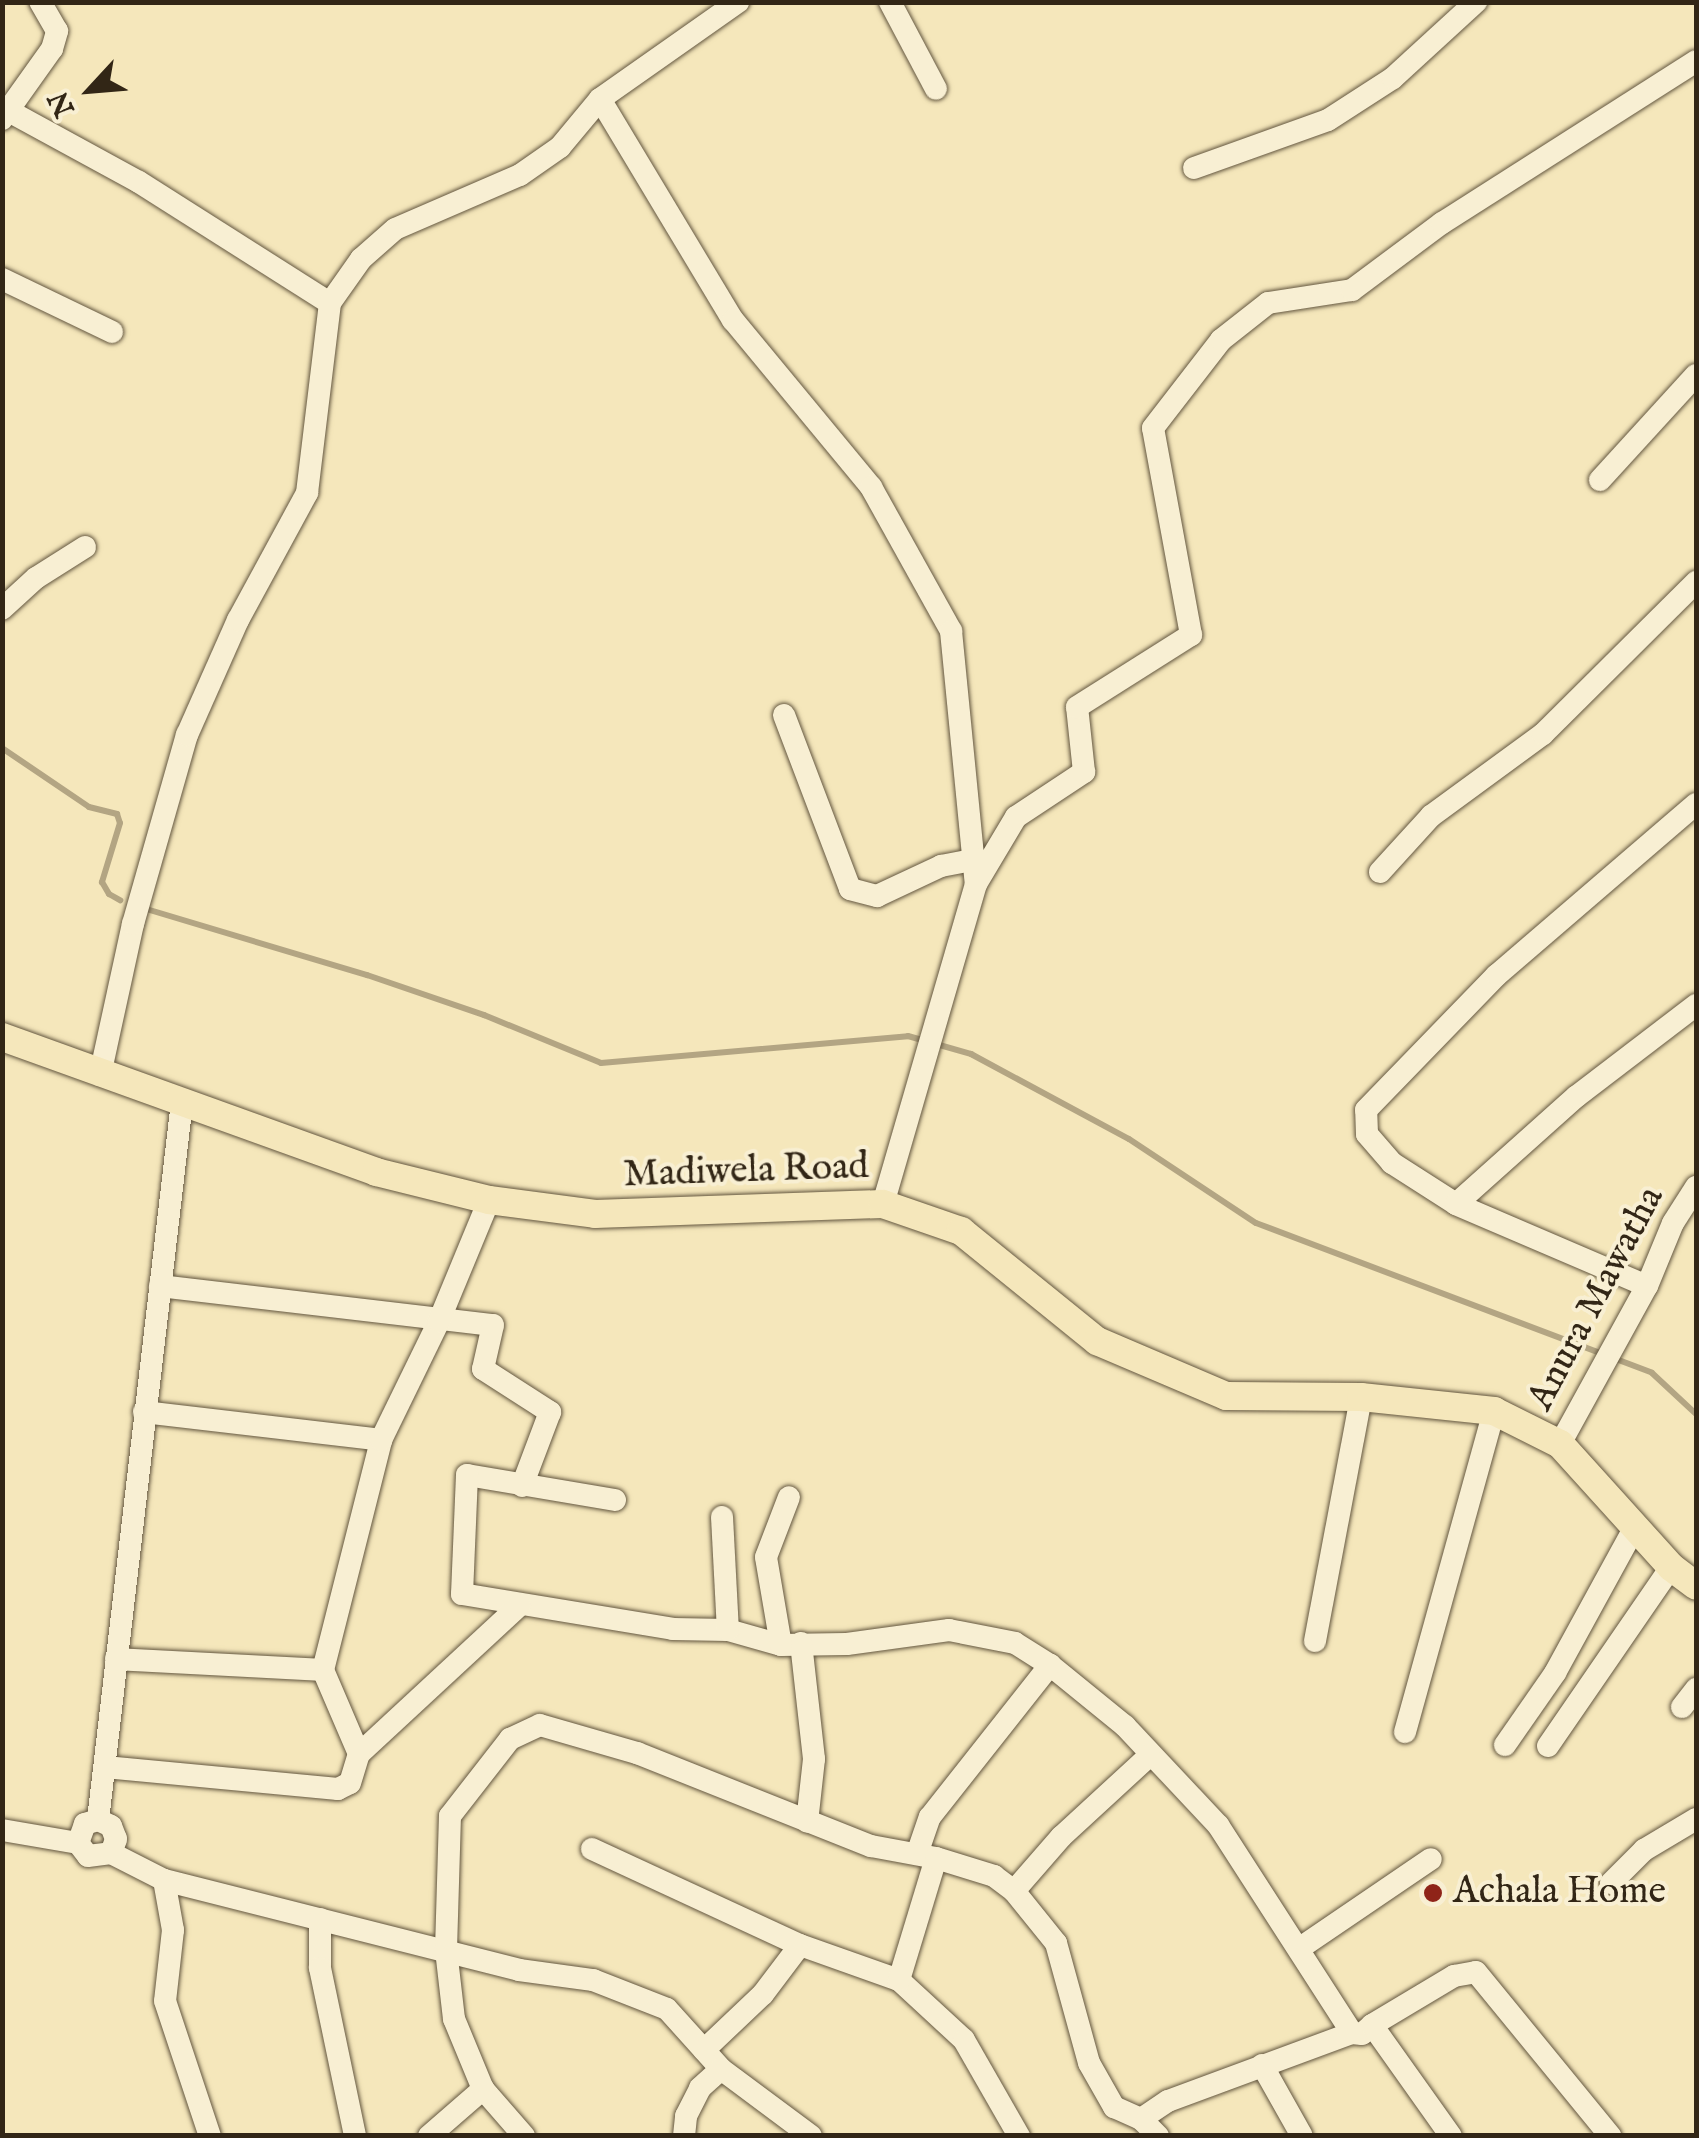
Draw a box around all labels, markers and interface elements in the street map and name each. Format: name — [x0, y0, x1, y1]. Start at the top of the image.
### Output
north arrow — [40, 40, 140, 140]
text: N — [42, 85, 84, 122]
street label: Madiwela Road — [622, 1145, 870, 1199]
street label: Anura Mawatha — [1519, 1179, 1675, 1419]
place label: Achala Home — [1453, 1870, 1666, 1916]
marker: Achala Home — [1422, 1882, 1444, 1904]

